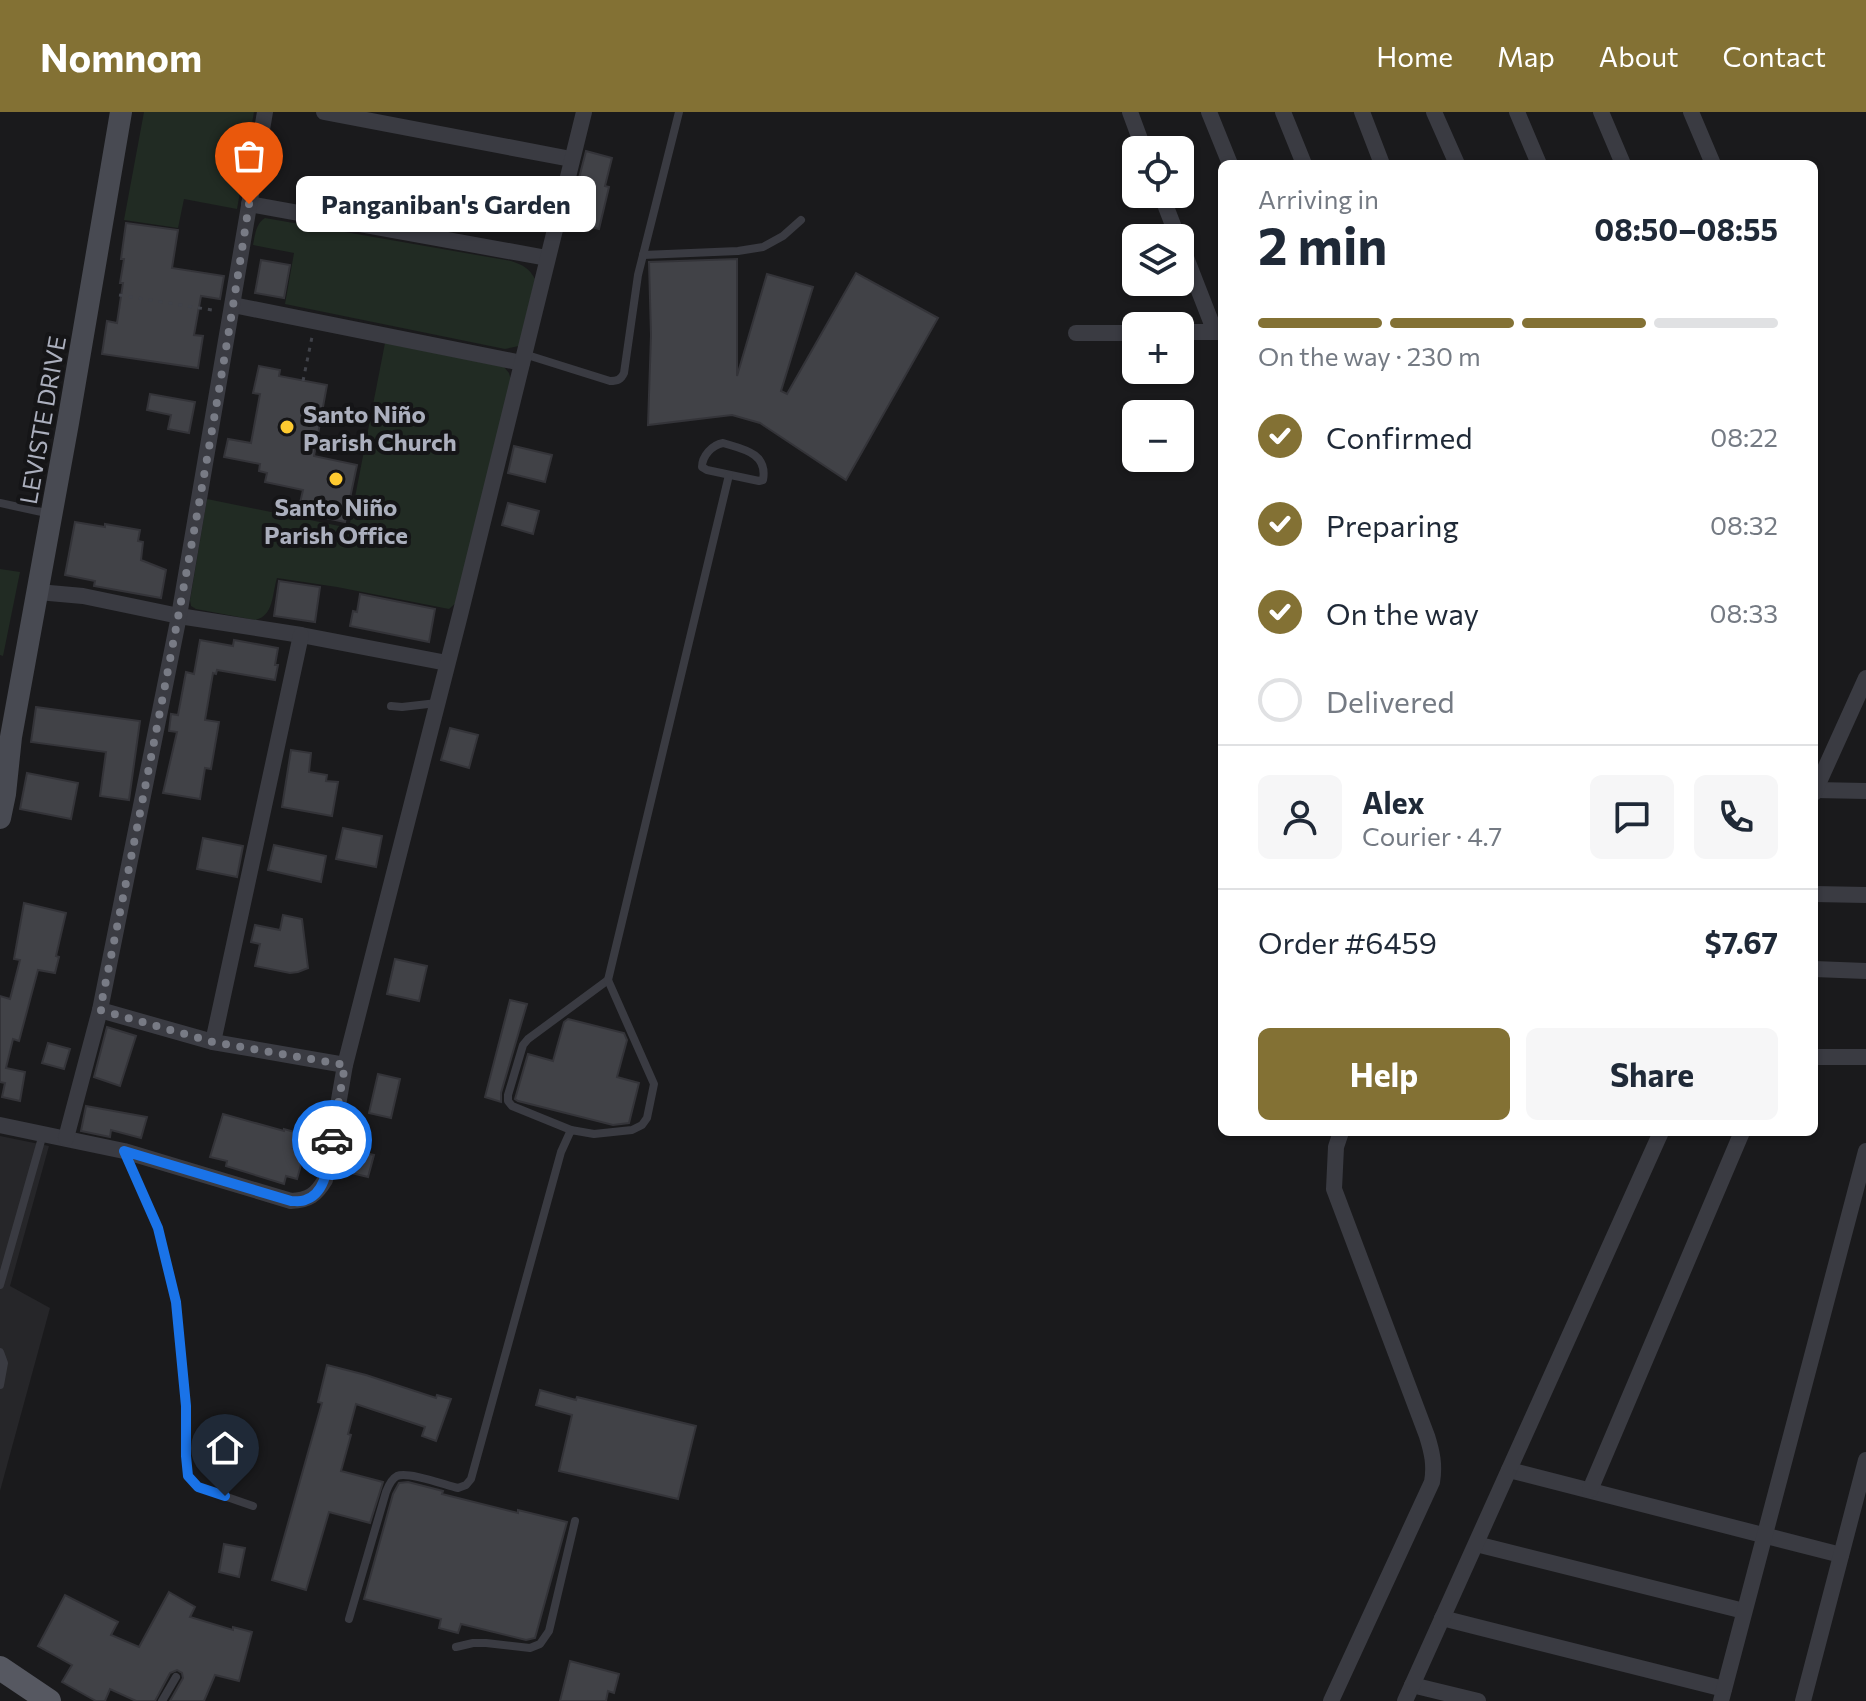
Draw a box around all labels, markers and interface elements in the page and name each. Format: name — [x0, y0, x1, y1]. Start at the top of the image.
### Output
text: Nomnom — [40, 33, 202, 80]
text: Home — [1376, 39, 1453, 73]
text: Map — [1497, 39, 1555, 73]
text: About — [1599, 39, 1679, 73]
text: Contact — [1723, 39, 1826, 73]
pin — [215, 122, 283, 204]
icon: bag — [227, 134, 271, 178]
map controls — [1122, 136, 1194, 472]
button: locate — [1122, 136, 1194, 208]
callout: Panganiban's Garden — [297, 176, 597, 232]
text: Arriving in — [1258, 183, 1379, 214]
text: Panganiban's Garden — [321, 188, 571, 219]
text: 08:50–08:55 — [1594, 210, 1778, 247]
text: 2 min — [1258, 212, 1387, 276]
button: layers — [1122, 224, 1194, 296]
button: + — [1122, 312, 1194, 384]
street label: LEVISTE DRIVE — [13, 334, 71, 506]
text: On the way · 230 m — [1258, 340, 1481, 371]
place label: Santo Niño Parish Church — [303, 399, 457, 456]
button: − — [1122, 400, 1194, 472]
icon: check — [1258, 414, 1302, 458]
marker: Santo Niño Parish Church — [278, 418, 296, 436]
text: Confirmed — [1326, 418, 1473, 455]
text: 08:22 — [1710, 421, 1778, 452]
marker: Santo Niño Parish Office — [327, 470, 345, 488]
place label: Santo Niño Parish Office — [264, 492, 408, 549]
icon: check — [1258, 502, 1302, 546]
text: Preparing — [1326, 506, 1459, 543]
text: 08:32 — [1710, 509, 1778, 540]
icon: check — [1258, 590, 1302, 634]
text: On the way — [1326, 594, 1479, 631]
text: 08:33 — [1710, 597, 1778, 628]
text: Delivered — [1326, 682, 1455, 719]
button: person — [1258, 775, 1342, 859]
button: chat — [1590, 775, 1674, 859]
button: phone — [1694, 775, 1778, 859]
text: Alex — [1362, 783, 1425, 820]
text: Courier · 4.7 — [1362, 820, 1502, 851]
text: Order #6459 — [1258, 923, 1437, 960]
text: $7.67 — [1704, 923, 1778, 960]
button: Help — [1258, 1028, 1510, 1120]
button: Share — [1526, 1028, 1778, 1120]
courier — [292, 1100, 372, 1180]
icon: car — [310, 1118, 354, 1162]
pin — [191, 1414, 259, 1496]
icon: home — [203, 1426, 247, 1470]

